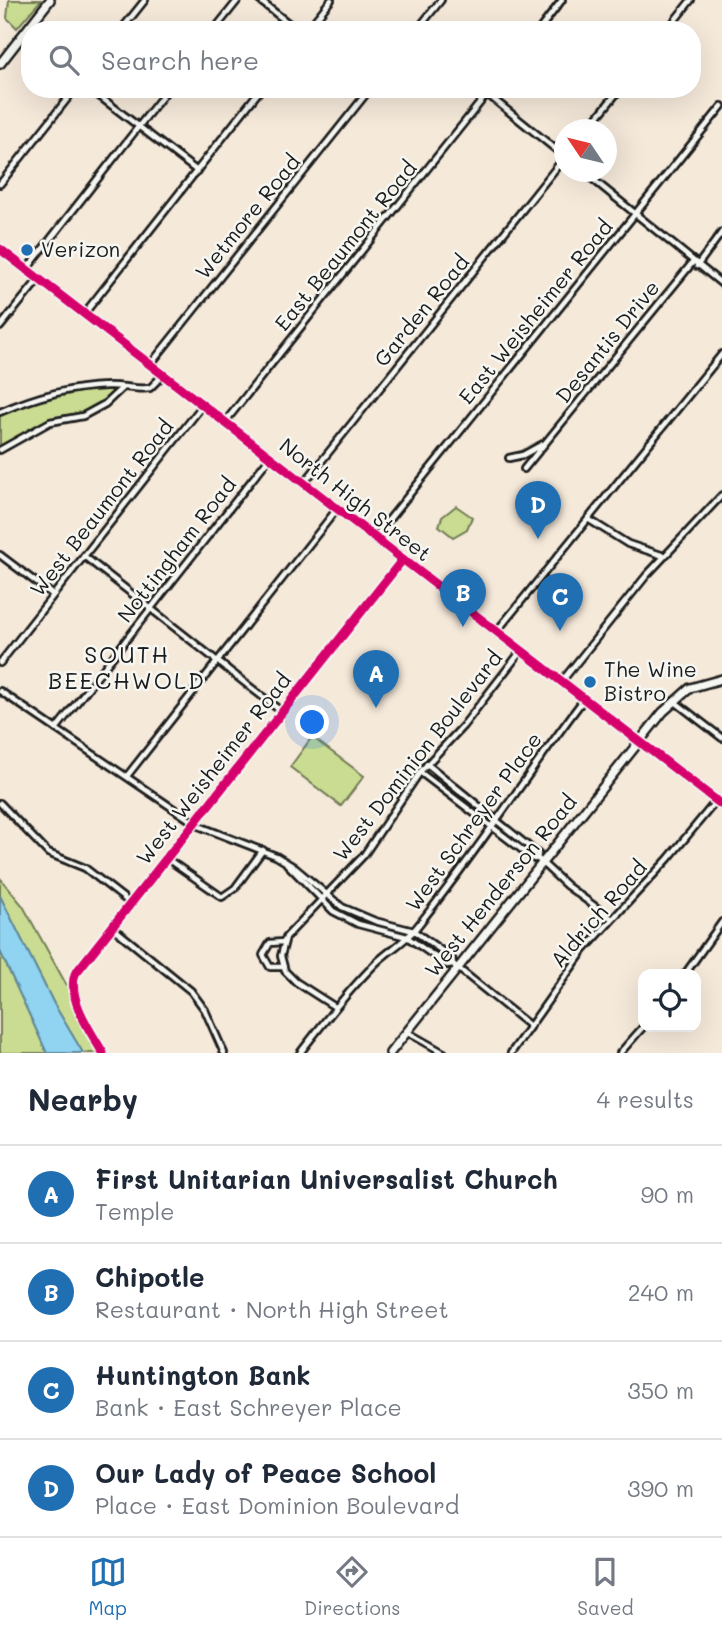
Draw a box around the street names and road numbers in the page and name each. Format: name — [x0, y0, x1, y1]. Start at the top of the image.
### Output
street label: Wetmore Road — [188, 148, 305, 284]
street label: East Beaumont Road — [268, 155, 422, 336]
street label: East Weisheimer Road — [452, 213, 618, 409]
street label: Garden Road — [367, 249, 474, 371]
street label: Desantis Drive — [549, 274, 665, 408]
street label: West Beaumont Road — [23, 413, 178, 601]
street label: North High Street — [275, 431, 437, 566]
street label: Nottingham Road — [111, 471, 241, 627]
street label: West Dominion Boulevard — [326, 644, 507, 866]
street label: West Weisheimer Road — [129, 667, 296, 869]
street label: West Schreyer Place — [399, 726, 547, 916]
street label: West Henderson Road — [418, 788, 582, 982]
street label: Aldrich Road — [544, 854, 652, 972]

